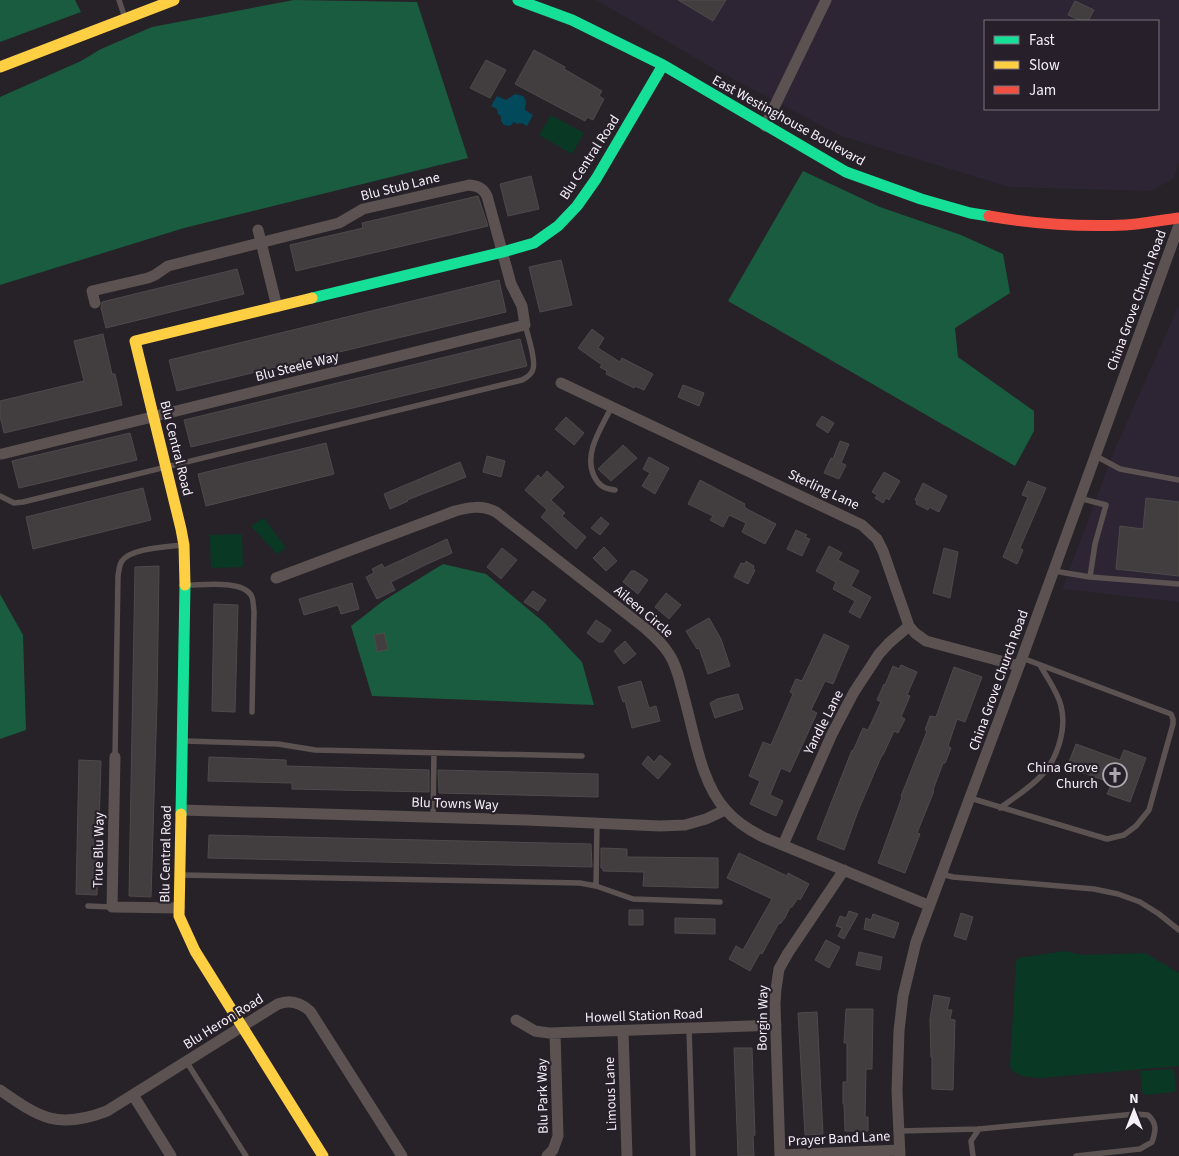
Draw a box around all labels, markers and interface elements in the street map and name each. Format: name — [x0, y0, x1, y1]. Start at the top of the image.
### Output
legend — [984, 20, 1159, 110]
text: Fast — [1029, 30, 1055, 51]
text: Slow — [1029, 55, 1060, 76]
street label: East Westinghouse Boulevard — [708, 70, 869, 171]
text: Jam — [1029, 80, 1056, 101]
street label: Blu Central Road — [555, 111, 625, 204]
street label: Blu Stub Lane — [359, 167, 442, 206]
street label: China Grove Church Road — [1102, 227, 1172, 374]
street label: Blu Steele Way — [253, 347, 342, 387]
street label: Blu Central Road — [155, 398, 198, 498]
street label: Sterling Lane — [785, 465, 863, 515]
street label: Aileen Circle — [609, 581, 677, 643]
street label: China Grove Church Road — [964, 607, 1034, 754]
street label: Yandle Lane — [799, 687, 849, 759]
place label: China Grove Church — [1027, 758, 1098, 794]
church icon: China Grove Church — [1102, 762, 1128, 788]
street label: Blu Towns Way — [411, 792, 499, 816]
street label: Blu Central Road — [155, 805, 177, 903]
street label: True Blu Way — [88, 812, 110, 888]
street label: Borgin Way — [752, 984, 774, 1051]
street label: Blu Heron Road — [180, 989, 267, 1054]
street label: Howell Station Road — [585, 1004, 703, 1028]
street label: Limous Lane — [600, 1056, 622, 1131]
street label: Blu Park Way — [532, 1058, 554, 1134]
north arrow — [1109, 1086, 1159, 1136]
text: N — [1129, 1089, 1139, 1109]
street label: Prayer Band Lane — [787, 1126, 891, 1152]

